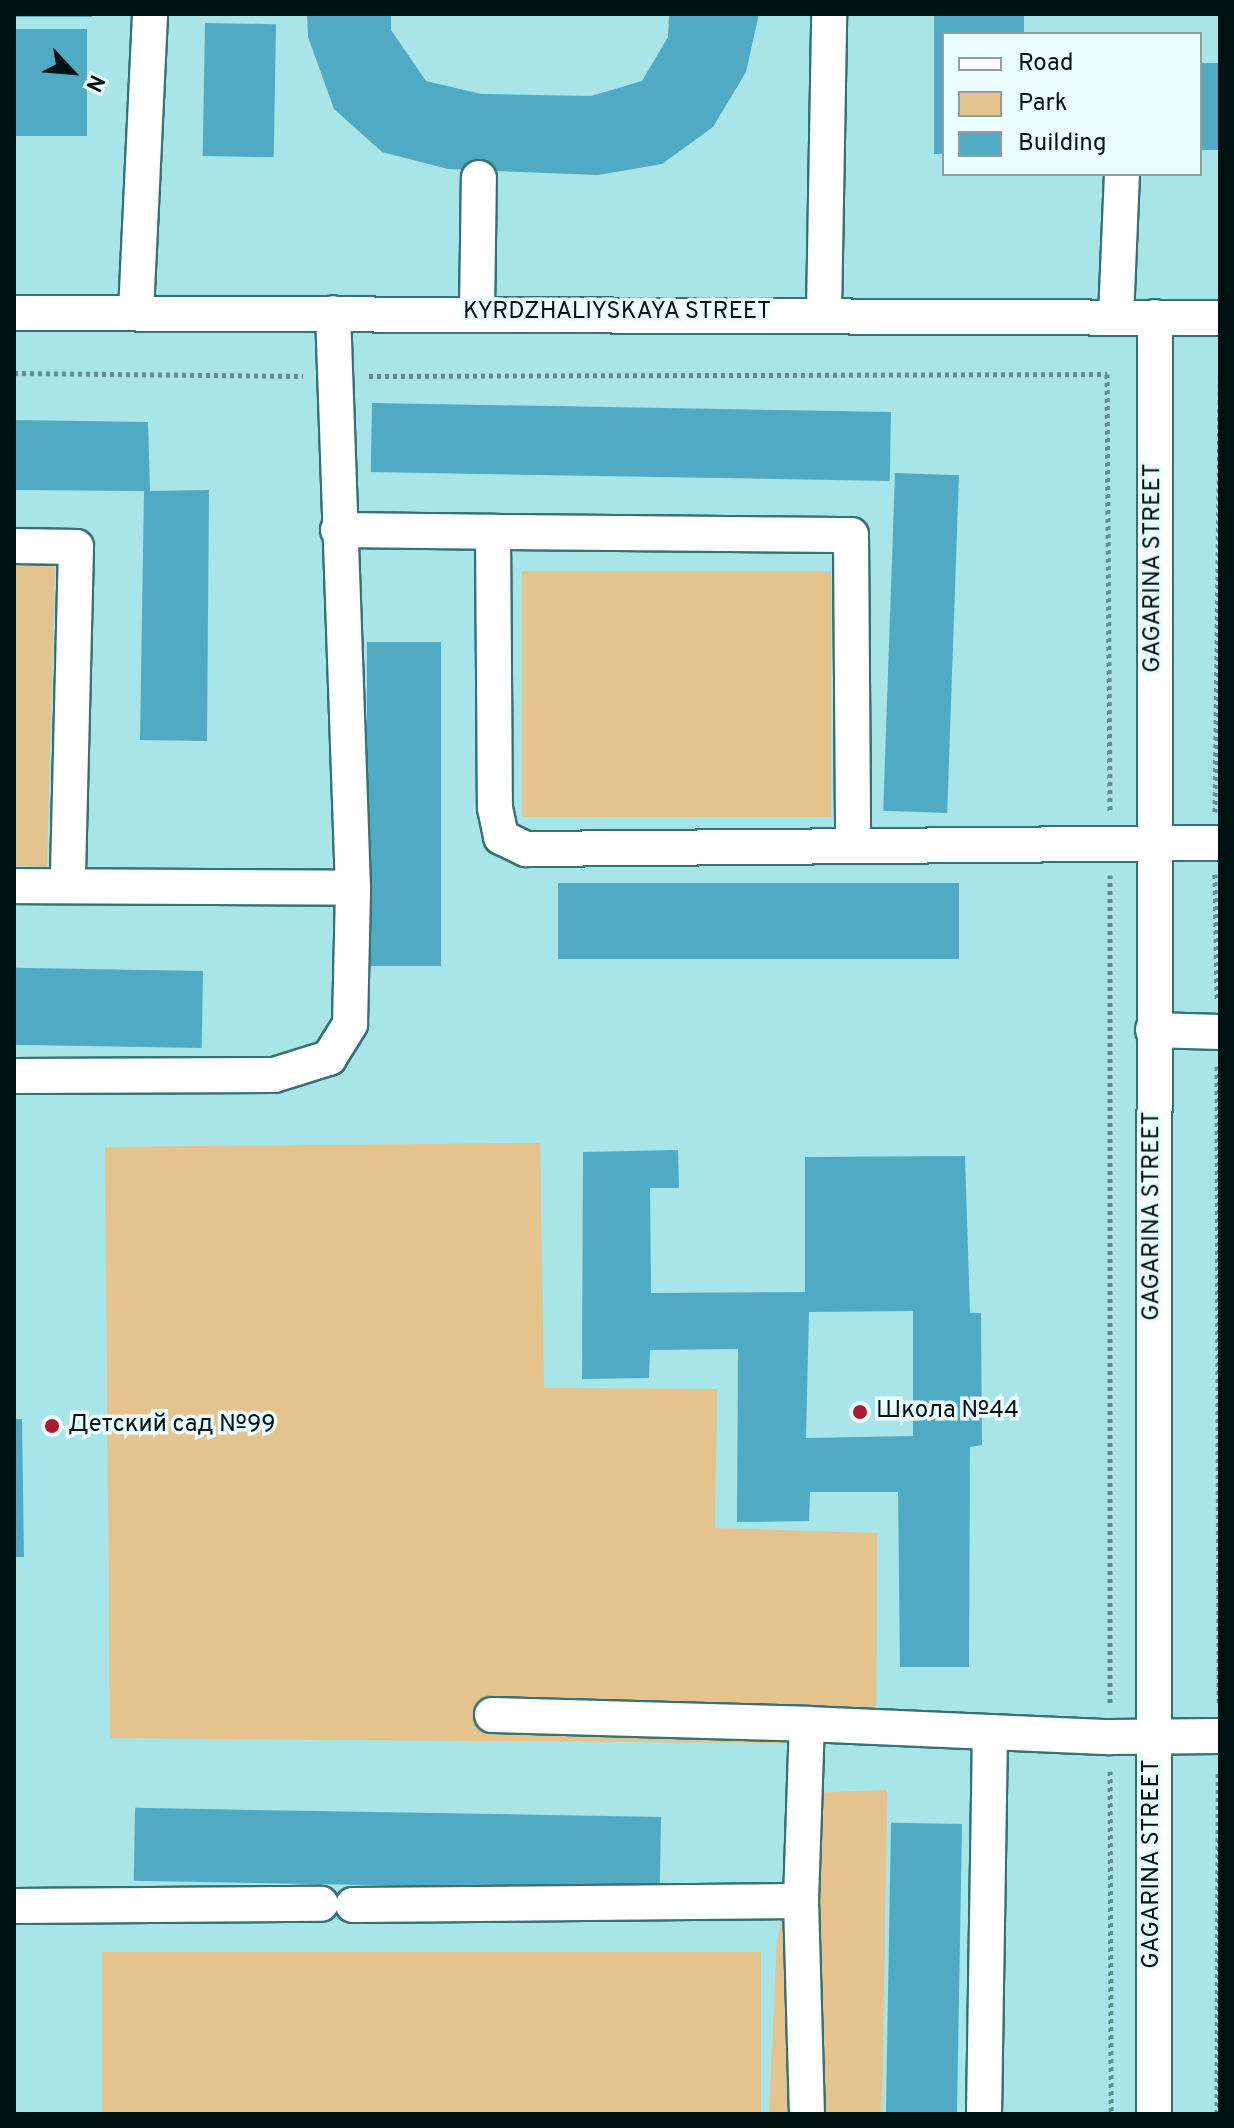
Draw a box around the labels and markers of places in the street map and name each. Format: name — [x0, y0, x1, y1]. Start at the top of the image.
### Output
place label: Школа №44 — [876, 1398, 1019, 1426]
marker: Школа №44 — [851, 1403, 869, 1421]
place label: Детский сад №99 — [68, 1412, 276, 1440]
marker: Детский сад №99 — [43, 1417, 61, 1435]

